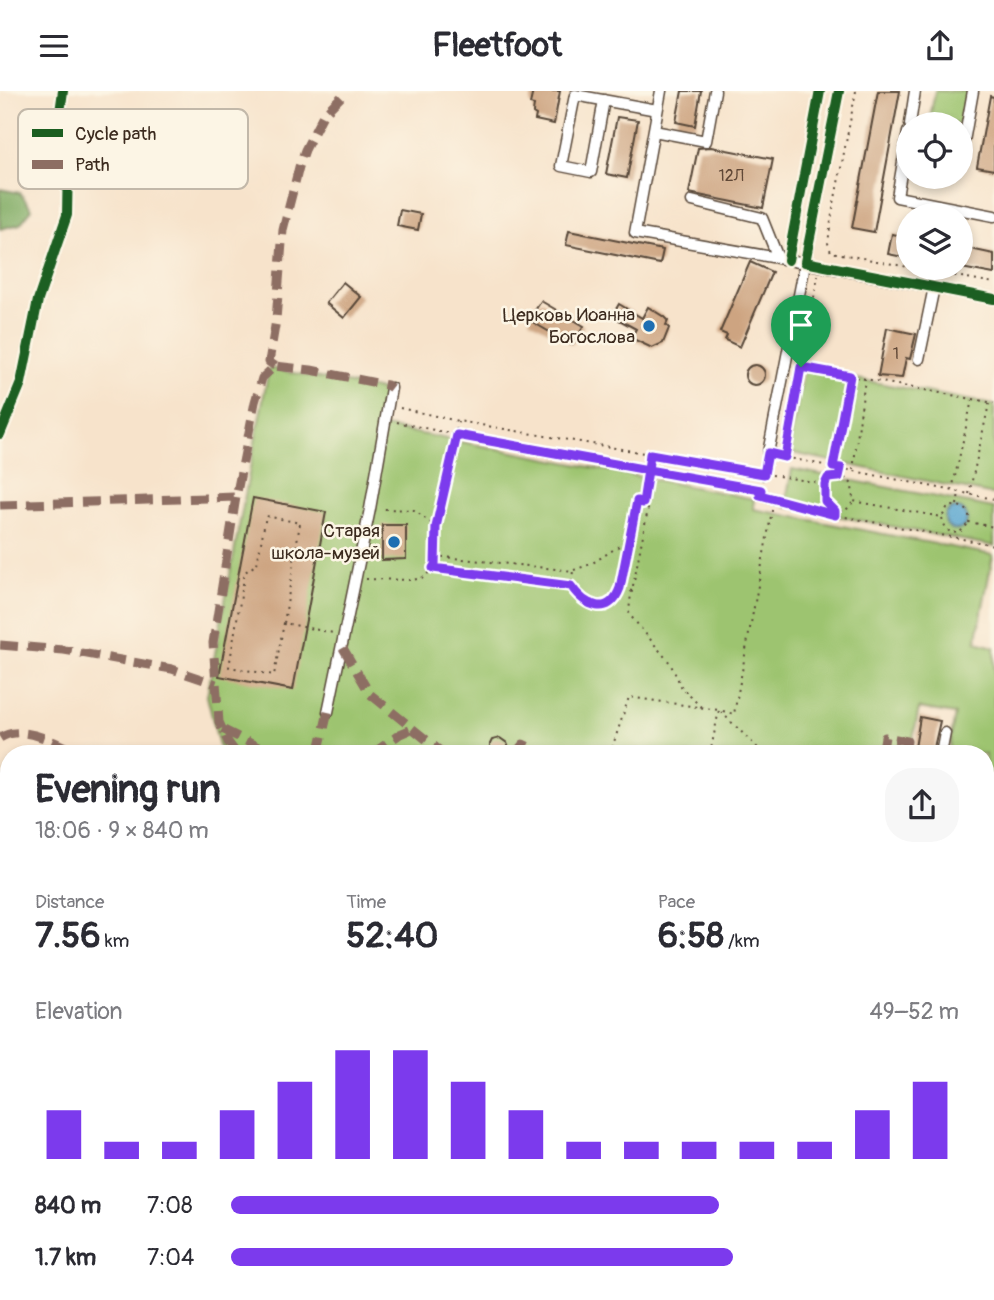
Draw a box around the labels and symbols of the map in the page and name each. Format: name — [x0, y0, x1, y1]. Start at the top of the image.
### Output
legend — [18, 109, 248, 189]
text: Cycle path — [75, 122, 156, 146]
text: Path — [75, 153, 110, 177]
house number: 12Л — [719, 166, 744, 186]
pin — [771, 295, 831, 367]
place label: Церковь Иоанна Богослова — [503, 303, 635, 349]
marker: Церковь Иоанна Богослова — [641, 318, 657, 334]
house number: 1 — [893, 344, 899, 364]
place label: Старая школа-музей — [271, 519, 380, 565]
marker: Старая школа-музей — [386, 534, 402, 550]

